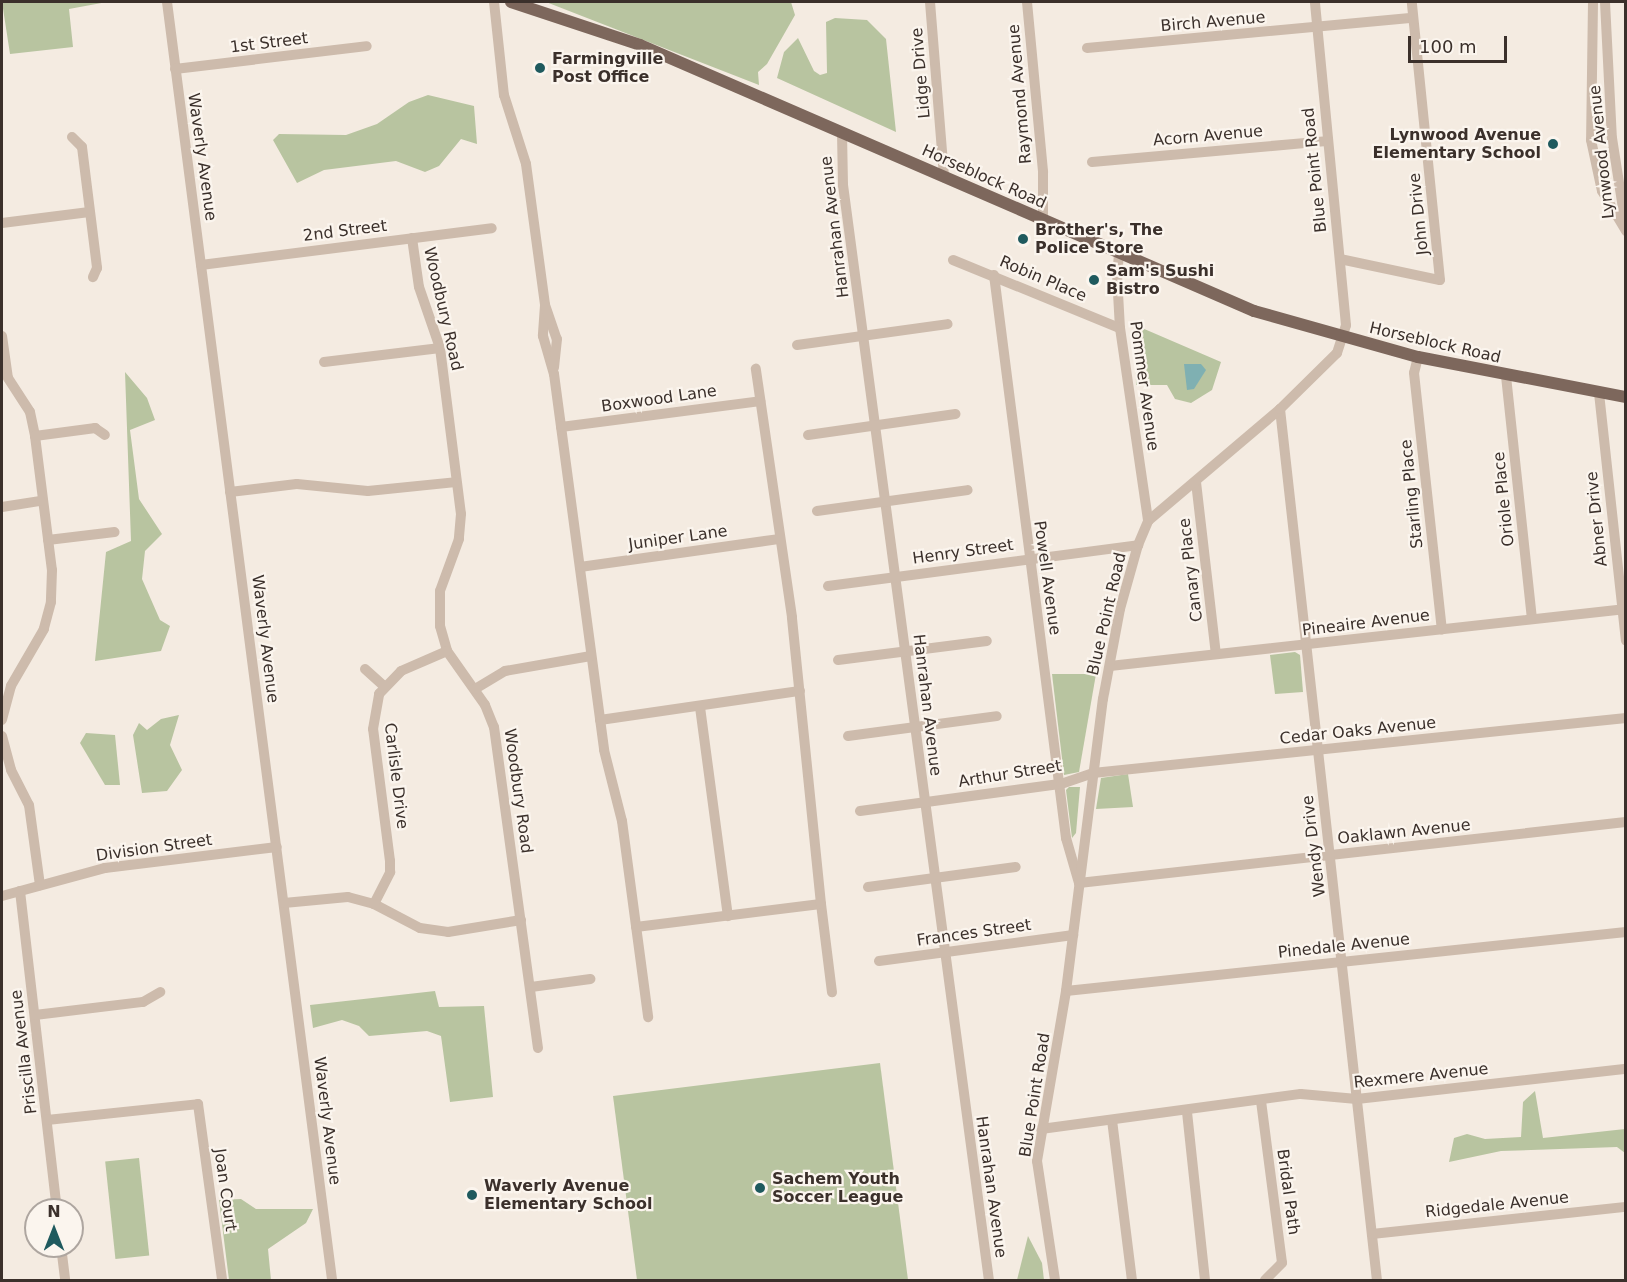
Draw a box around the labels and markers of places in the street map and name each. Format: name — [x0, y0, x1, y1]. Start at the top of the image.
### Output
place label: Farmingville Post Office — [552, 49, 663, 87]
marker: Farmingville Post Office — [533, 61, 547, 75]
place label: Lynwood Avenue Elementary School — [1373, 125, 1541, 163]
marker: Lynwood Avenue Elementary School — [1546, 137, 1560, 151]
place label: Brother's, The Police Store — [1035, 220, 1163, 258]
marker: Brother's, The Police Store — [1016, 232, 1030, 246]
place label: Sam's Sushi Bistro — [1106, 261, 1214, 299]
marker: Sam's Sushi Bistro — [1087, 273, 1101, 287]
place label: Sachem Youth Soccer League — [772, 1169, 903, 1207]
place label: Waverly Avenue Elementary School — [484, 1176, 652, 1214]
marker: Sachem Youth Soccer League — [753, 1181, 767, 1195]
marker: Waverly Avenue Elementary School — [465, 1188, 479, 1202]

